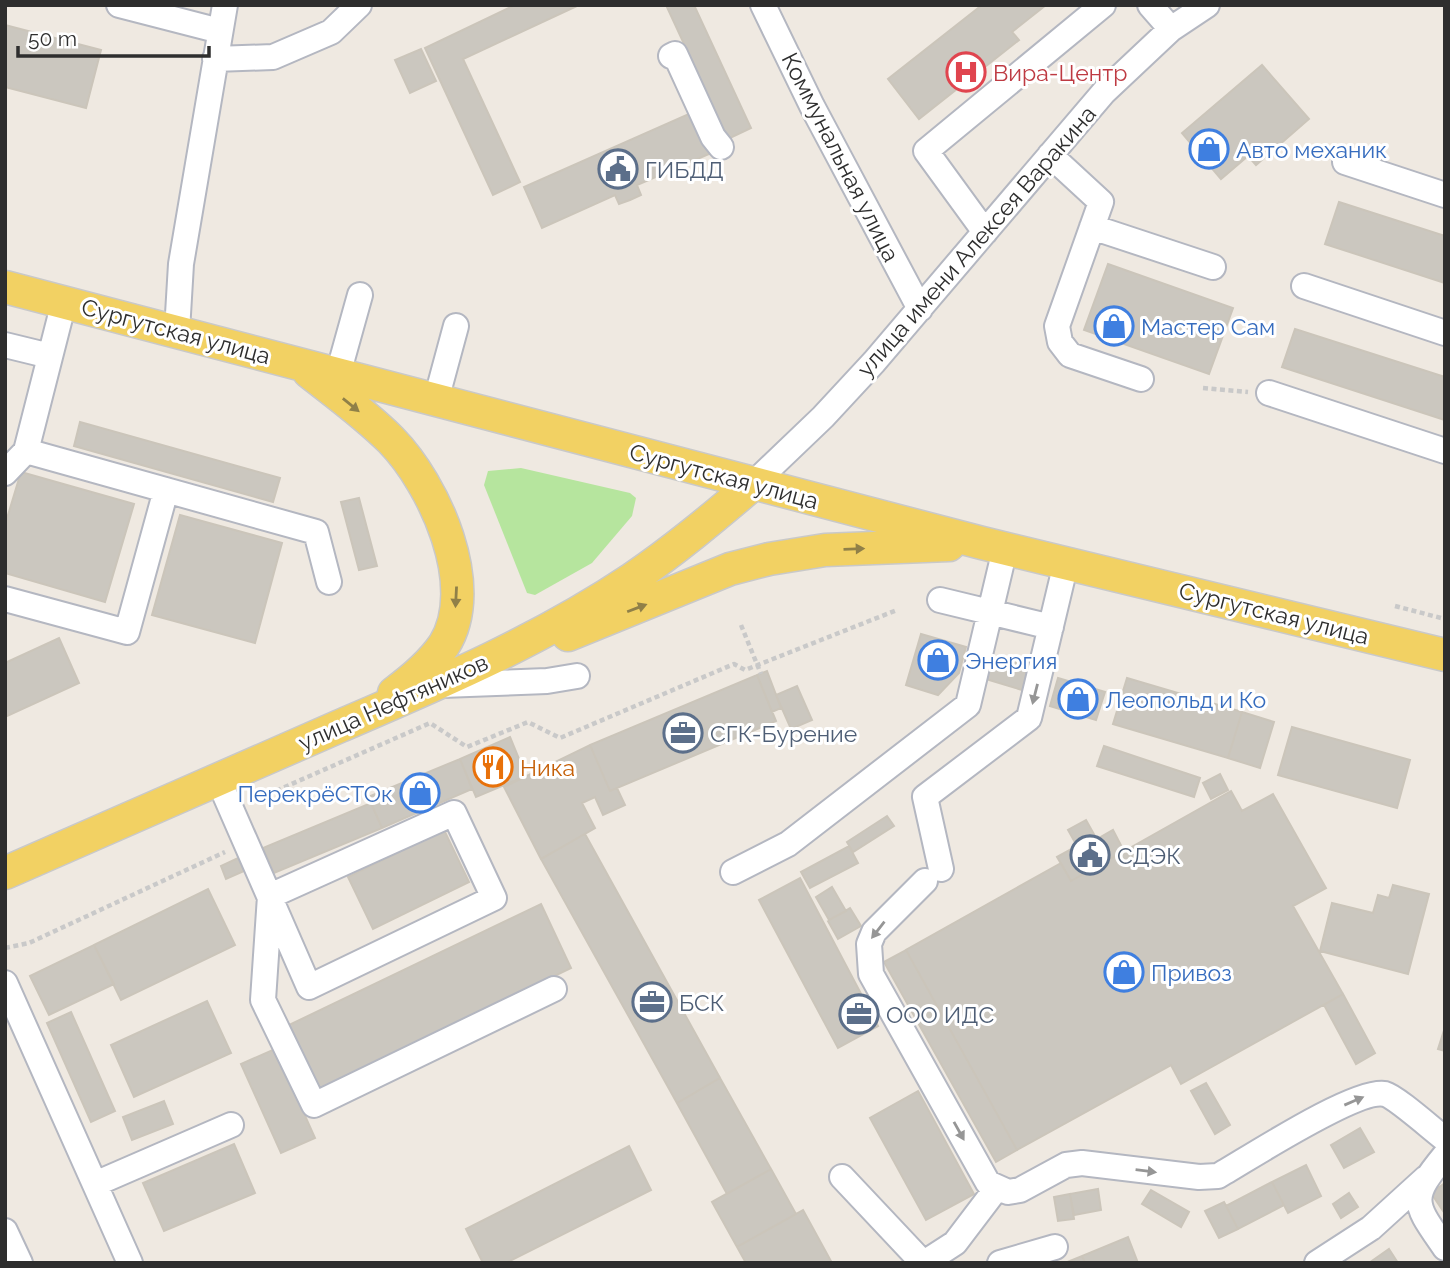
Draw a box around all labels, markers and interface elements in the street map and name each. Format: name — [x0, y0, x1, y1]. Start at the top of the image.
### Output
scale bar — [18, 14, 208, 58]
text: 50 m — [28, 26, 77, 51]
street label: Коммунальная улица — [777, 48, 905, 266]
hospital icon: Вира-Центр — [945, 51, 987, 93]
place label: Вира-Центр — [993, 59, 1127, 86]
street label: улица имени Алексея Варакина — [851, 100, 1101, 382]
shop icon: Авто механик — [1188, 128, 1230, 170]
place label: Авто механик — [1236, 136, 1387, 163]
public building icon: ГИБДД — [597, 148, 639, 190]
place label: ГИБДД — [645, 156, 724, 183]
street label: Сургутская улица — [79, 293, 273, 369]
shop icon: Мастер Сам — [1093, 305, 1135, 347]
place label: Мастер Сам — [1141, 313, 1275, 340]
one-way arrow — [342, 397, 359, 412]
street label: Сургутская улица — [627, 438, 821, 514]
one-way arrow — [843, 543, 865, 554]
street label: Сургутская улица — [1176, 576, 1372, 650]
one-way arrow — [450, 586, 461, 608]
one-way arrow — [626, 602, 647, 613]
shop icon: Энергия — [917, 639, 959, 681]
place label: Энергия — [965, 647, 1057, 674]
street label: улица Нефтяников — [294, 648, 492, 756]
shop icon: Леопольд и Ко — [1057, 678, 1099, 720]
one-way arrow — [1029, 683, 1040, 705]
place label: Леопольд и Ко — [1105, 686, 1266, 713]
office icon: СГК-Бурение — [662, 712, 704, 754]
place label: СГК-Бурение — [710, 720, 857, 747]
restaurant icon: Ника — [472, 746, 514, 788]
place label: Ника — [520, 754, 575, 781]
shop icon: ПерекрёСТОк — [399, 772, 441, 814]
place label: ПерекрёСТОк — [237, 780, 393, 807]
public building icon: СДЭК — [1069, 834, 1111, 876]
place label: СДЭК — [1117, 842, 1181, 869]
one-way arrow — [871, 921, 886, 939]
shop icon: Привоз — [1103, 951, 1145, 993]
place label: Привоз — [1151, 959, 1232, 986]
office icon: БСК — [631, 981, 673, 1023]
place label: БСК — [679, 989, 724, 1016]
office icon: ООО ИДС — [838, 993, 880, 1035]
place label: ООО ИДС — [886, 1001, 994, 1028]
one-way arrow — [1343, 1095, 1364, 1106]
one-way arrow — [953, 1122, 965, 1141]
one-way arrow — [1135, 1165, 1157, 1176]

